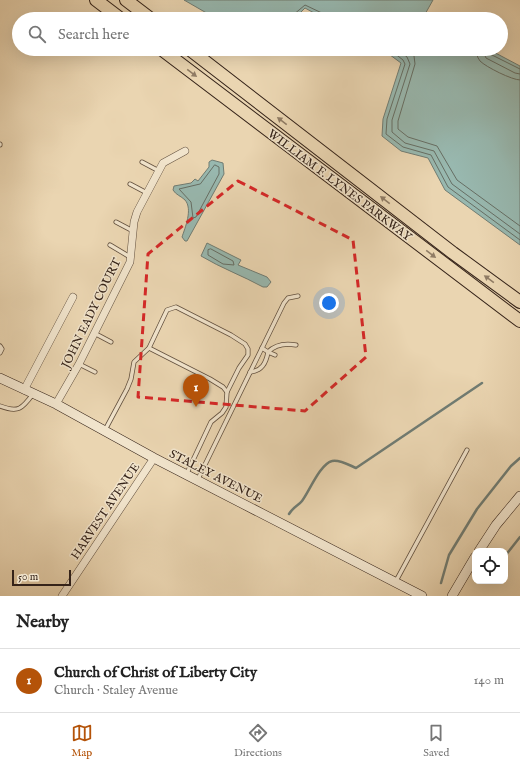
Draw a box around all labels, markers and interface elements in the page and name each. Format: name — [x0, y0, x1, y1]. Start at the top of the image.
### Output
search box — [12, 12, 508, 56]
icon: search — [26, 23, 48, 45]
text: Search here — [58, 25, 129, 44]
one-way arrow — [187, 68, 197, 76]
one-way arrow — [277, 117, 288, 125]
street label: WILLIAM F. LYNES PARKWAY — [265, 126, 415, 245]
one-way arrow — [380, 196, 391, 205]
one-way arrow — [425, 249, 436, 258]
street label: JOHN EADY COURT — [57, 256, 126, 373]
one-way arrow — [483, 275, 494, 283]
your location — [319, 293, 339, 313]
pin: 1 — [183, 374, 209, 407]
street label: STALEY AVENUE — [167, 446, 265, 506]
street label: HARVEST AVENUE — [68, 460, 143, 562]
map controls — [472, 548, 508, 584]
button: locate — [472, 548, 508, 584]
scale bar — [12, 568, 71, 587]
text: 50 m — [18, 570, 38, 584]
text: Nearby — [16, 612, 69, 633]
text: Church of Christ of Liberty City — [54, 663, 257, 682]
text: 1 — [27, 672, 31, 689]
text: 140 m — [474, 672, 504, 689]
text: Church · Staley Avenue — [54, 682, 178, 699]
tab: Map — [71, 722, 93, 760]
tab: Directions — [234, 722, 282, 760]
tab: Saved — [423, 722, 449, 760]

